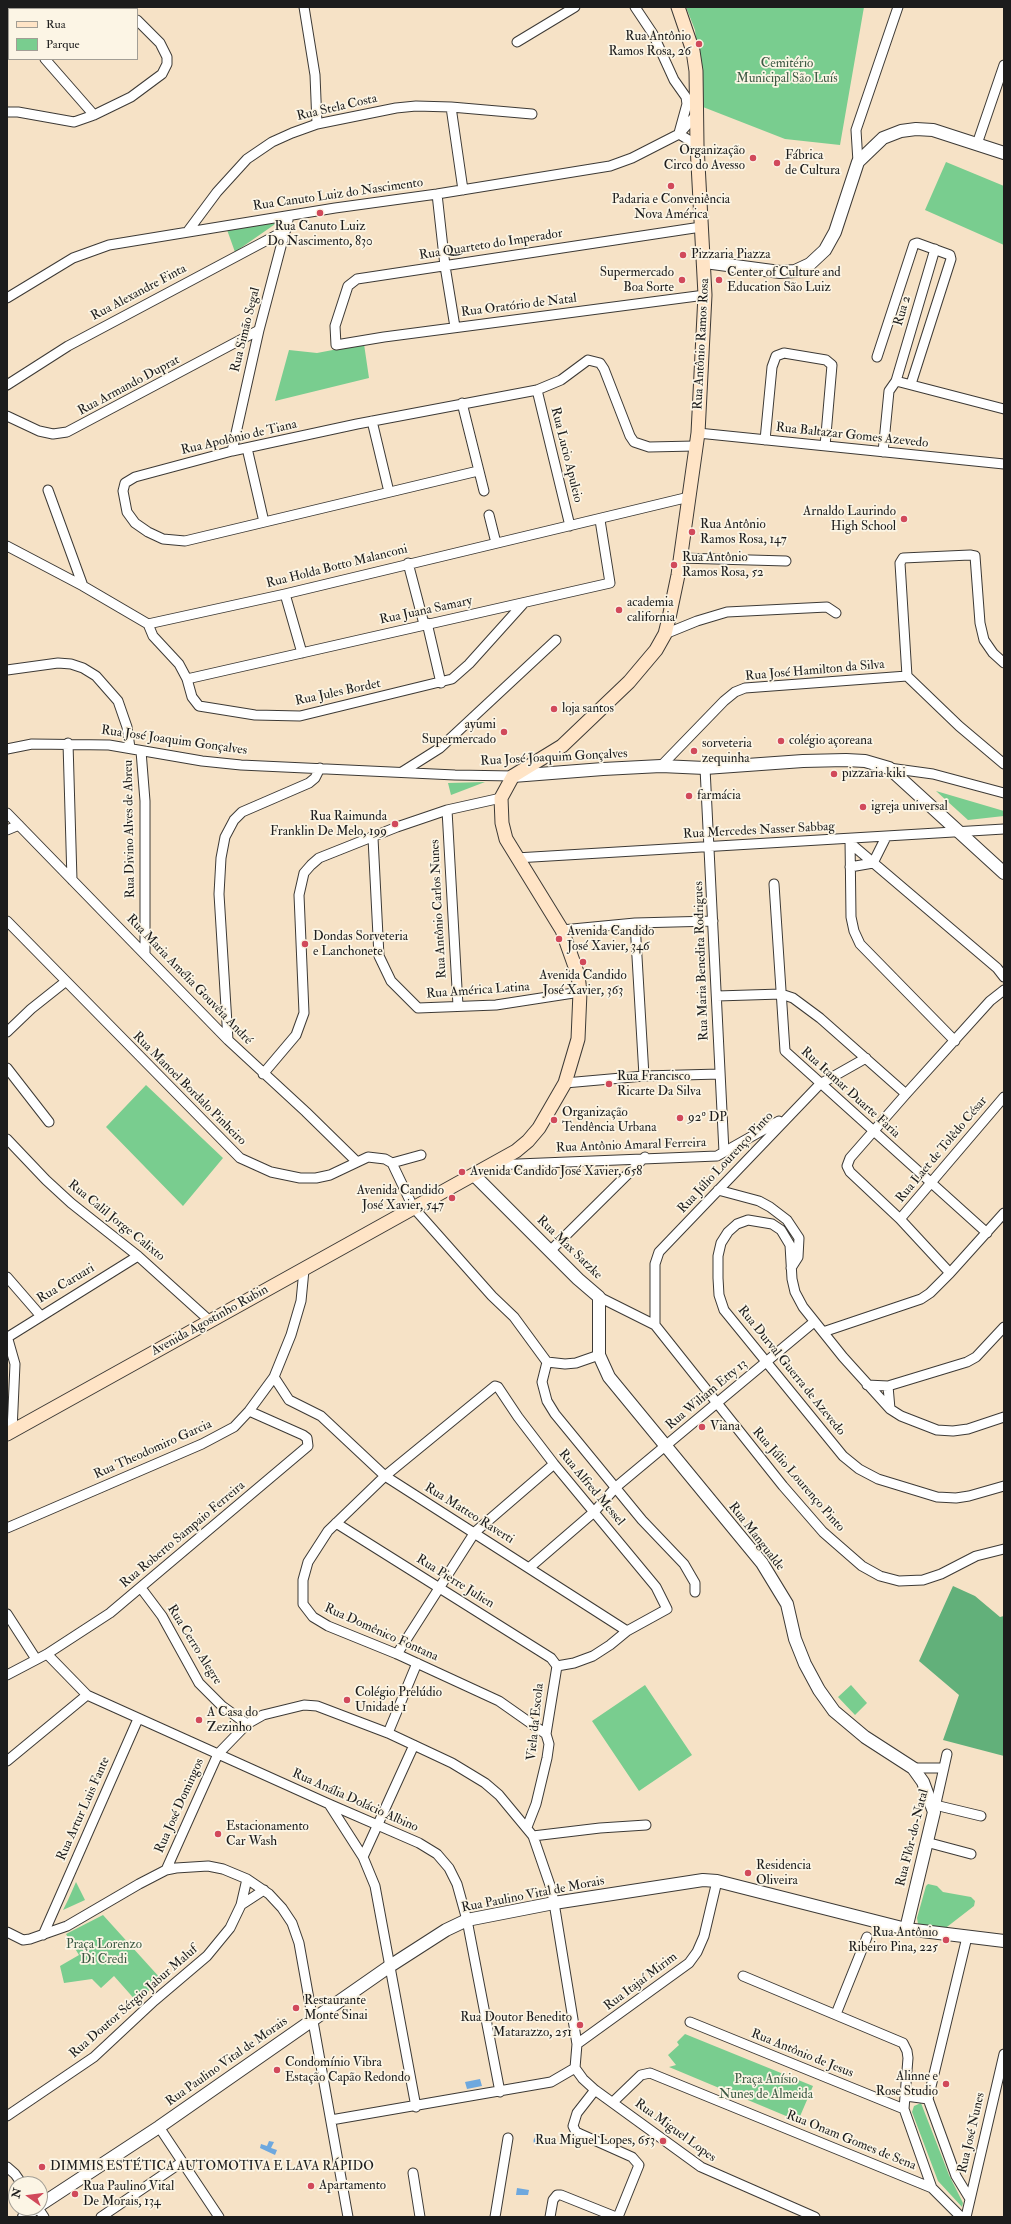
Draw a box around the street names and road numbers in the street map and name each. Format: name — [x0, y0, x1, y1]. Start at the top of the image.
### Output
street label: Rua Stela Costa — [295, 91, 379, 125]
street label: Rua Canuto Luiz do Nascimento — [252, 175, 424, 215]
street label: Rua Quarteto do Imperador — [418, 226, 564, 264]
street label: Rua Alexandre Finta — [89, 261, 189, 325]
street label: Rua Antônio Ramos Rosa — [691, 278, 713, 410]
street label: Rua Simão Segal — [228, 286, 264, 374]
street label: Rua Oratório de Natal — [460, 291, 578, 321]
street label: Rua 2 — [891, 294, 915, 328]
street label: Rua Armando Duprat — [76, 353, 182, 419]
street label: Rua Lucio Apuleio — [547, 406, 585, 504]
street label: Rua Apolônio de Tiana — [179, 417, 299, 459]
street label: Rua Baltazar Gomes Azevedo — [775, 420, 929, 452]
street label: Rua Holda Botto Malanconi — [265, 542, 409, 592]
street label: Rua Juana Samary — [378, 594, 474, 628]
street label: Rua José Hamilton da Silva — [745, 657, 885, 685]
street label: Rua Jules Bordet — [294, 676, 382, 710]
street label: Rua José Joaquim Gonçalves — [100, 723, 248, 759]
street label: Rua José Joaquim Gonçalves — [480, 746, 628, 770]
street label: Rua Divino Alves de Abreu — [121, 760, 139, 898]
street label: Rua Mercedes Nasser Sabbag — [683, 819, 835, 843]
street label: Rua Antônio Carlos Nunes — [428, 839, 450, 979]
street label: Rua Maria Benedita Rodrigues — [691, 881, 713, 1041]
street label: Rua Maria Amélia Gouvêia André — [123, 912, 255, 1048]
street label: Rua América Latina — [426, 980, 530, 1002]
street label: Rua Manoel Bordalo Pinheiro — [129, 1029, 249, 1149]
street label: Rua Itamar Duarte Faria — [797, 1044, 903, 1142]
street label: Rua Laet de Tolêdo César — [893, 1094, 991, 1206]
street label: Rua Júlio Lourenço Pinto — [675, 1109, 777, 1217]
street label: Rua Antônio Amaral Ferreira — [556, 1136, 706, 1156]
street label: Rua Calil Jorge Calixto — [64, 1177, 168, 1265]
street label: Rua Max Satzke — [533, 1213, 605, 1283]
street label: Rua Caruari — [35, 1261, 97, 1307]
street label: Avenida Agostinho Rubin — [149, 1282, 271, 1360]
street label: Rua Durval Guerra de Azevedo — [734, 1303, 848, 1439]
street label: Rua Wiliam Etty 13 — [663, 1356, 751, 1434]
street label: Rua Theodomiro Garcia — [92, 1417, 214, 1483]
street label: Rua Júlio Lourenço Pinto — [748, 1425, 848, 1535]
street label: Rua Alfred Messel — [555, 1447, 627, 1529]
street label: Rua Roberto Sampaio Ferreira — [117, 1478, 249, 1592]
street label: Rua Matteo Raverti — [421, 1480, 517, 1548]
street label: Rua Mangualde — [725, 1500, 787, 1574]
street label: Rua Pierre Julien — [413, 1552, 497, 1612]
street label: Rua Domênico Fontana — [322, 1601, 440, 1665]
street label: Rua Cerro Alegre — [163, 1602, 225, 1688]
street label: Viela da Escola — [524, 1683, 548, 1761]
street label: Rua Artur Luis Fante — [54, 1755, 114, 1863]
street label: Rua José Domingos — [152, 1756, 208, 1856]
street label: Rua Anália Dolácio Albino — [289, 1766, 421, 1836]
street label: Rua Flôr-do-Natal — [893, 1788, 933, 1888]
street label: Rua Paulino Vital de Morais — [460, 1873, 606, 1917]
street label: Rua Doutor Sérgio Jabur Maluf — [67, 1942, 201, 2062]
street label: Rua Itajaí Mirim — [601, 1949, 681, 2015]
street label: Rua Paulino Vital de Morais — [163, 2014, 291, 2110]
street label: Rua Antônio de Jesus — [749, 2026, 855, 2082]
street label: Rua José Nunes — [955, 2091, 989, 2175]
street label: Rua Miguel Lopes — [631, 2096, 719, 2166]
street label: Rua Onam Gomes de Sena — [784, 2108, 918, 2174]

